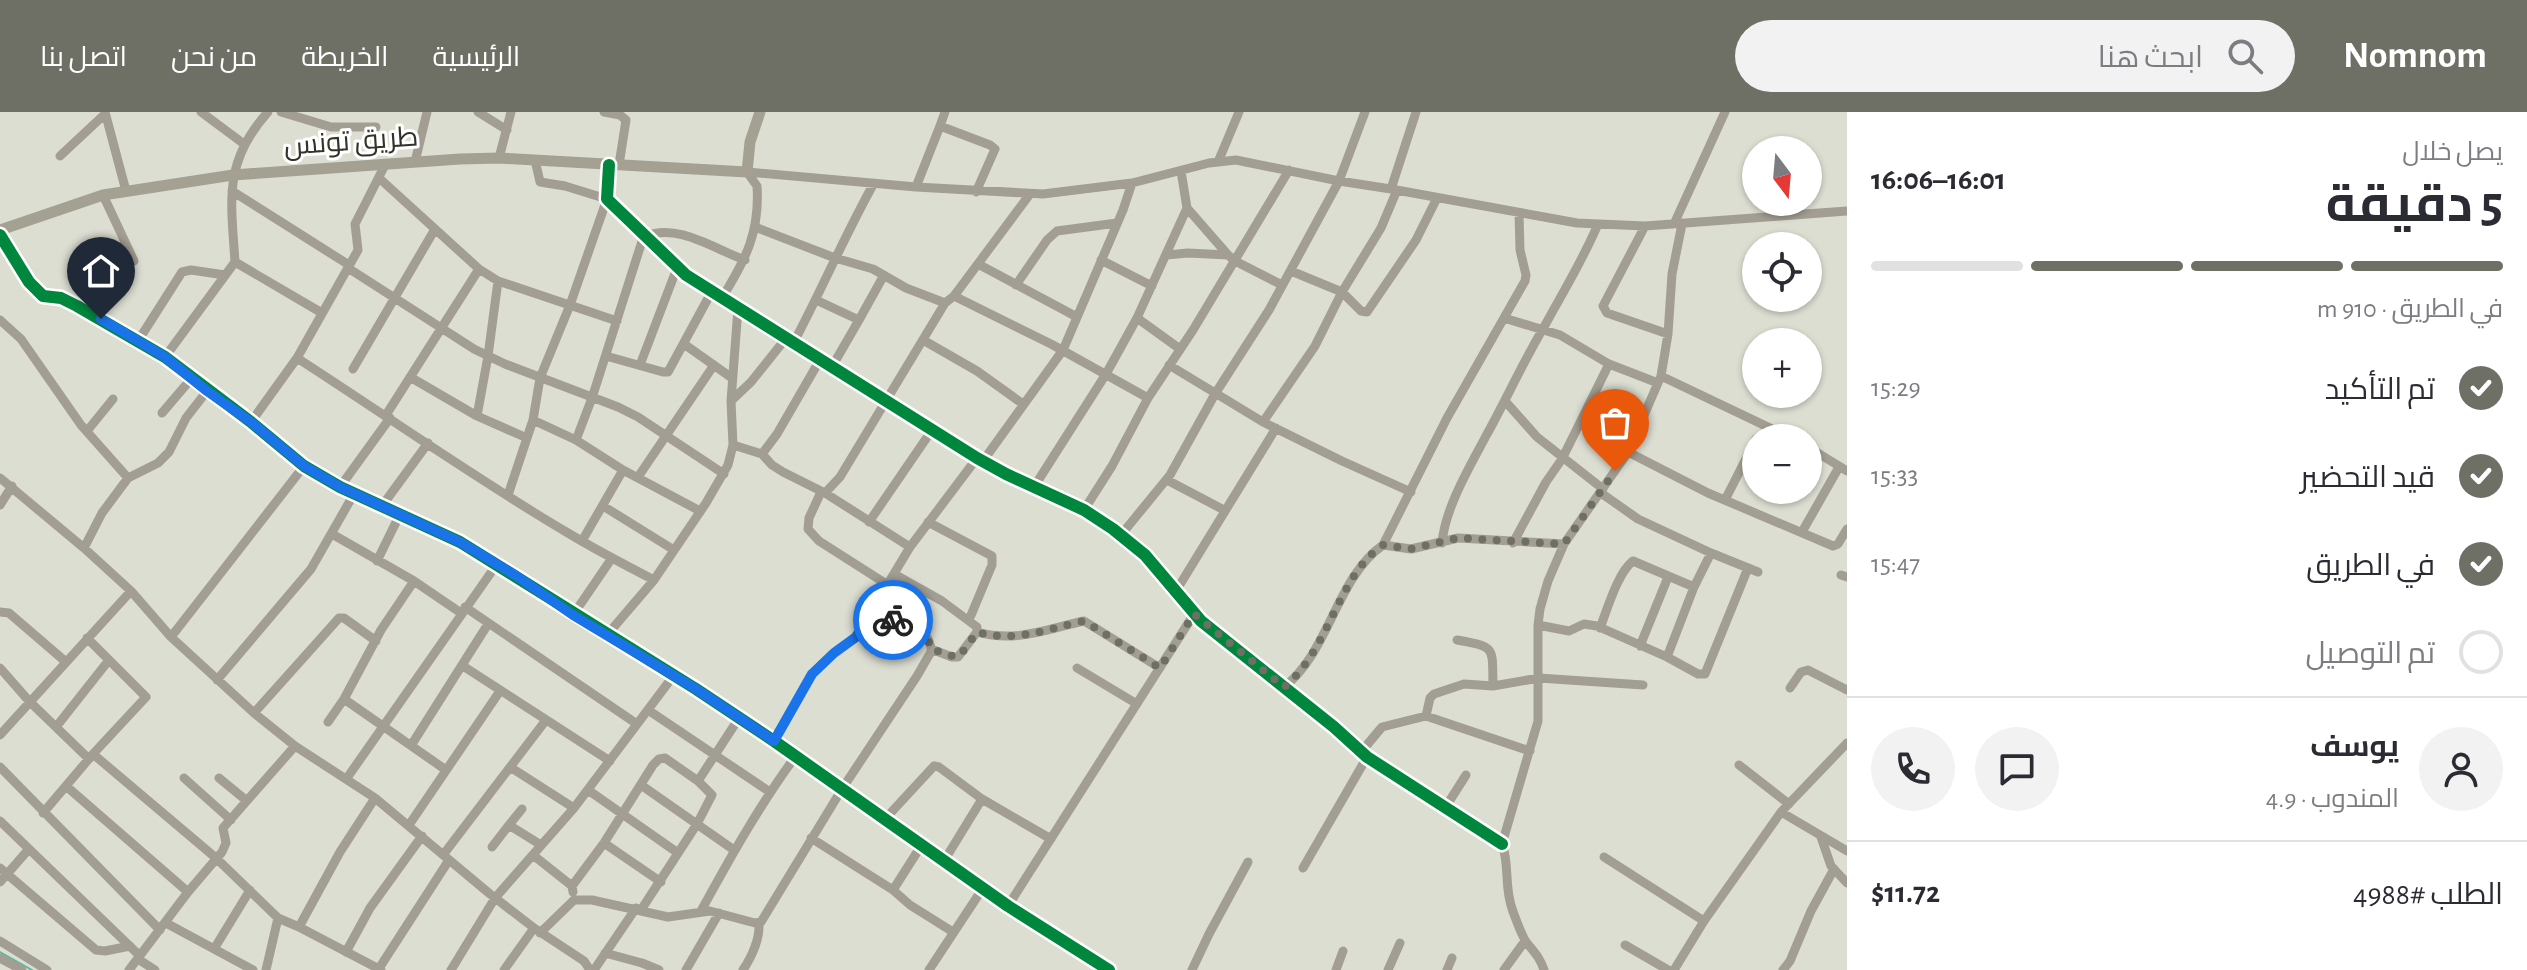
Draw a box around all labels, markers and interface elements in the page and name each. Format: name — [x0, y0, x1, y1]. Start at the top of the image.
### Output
search box — [1735, 20, 2295, 92]
icon: search — [2223, 34, 2267, 78]
text: Nomnom — [2343, 37, 2487, 75]
text: ابحث هنا — [2098, 43, 2203, 73]
text: اتصل بنا — [40, 44, 127, 72]
text: من نحن — [171, 44, 257, 72]
text: الخريطة — [301, 44, 389, 72]
text: الرئيسية — [433, 44, 520, 72]
street label: طريق تونس — [283, 123, 419, 162]
north arrow — [1742, 136, 1822, 216]
map controls — [1742, 136, 1822, 504]
text: يصل خلال — [2402, 139, 2503, 165]
text: 16:01–16:06 — [1871, 165, 2006, 195]
text: 5 دقيقة — [2326, 179, 2503, 231]
button: locate — [1742, 232, 1822, 312]
pin — [67, 237, 135, 319]
icon: home — [79, 249, 123, 293]
text: في الطريق · 910 m — [2317, 296, 2503, 322]
button: + — [1742, 328, 1822, 408]
icon: check — [2459, 366, 2503, 410]
text: 15:29 — [1871, 375, 1921, 401]
text: تم التأكيد — [2325, 375, 2435, 405]
pin — [1581, 389, 1649, 471]
icon: bag — [1593, 401, 1637, 445]
button: − — [1742, 424, 1822, 504]
icon: check — [2459, 454, 2503, 498]
text: 15:33 — [1871, 463, 1918, 489]
text: قيد التحضير — [2300, 463, 2435, 493]
icon: check — [2459, 542, 2503, 586]
text: 15:47 — [1871, 551, 1920, 577]
text: في الطريق — [2306, 551, 2435, 581]
courier — [853, 580, 933, 660]
icon: bike — [871, 598, 915, 642]
text: تم التوصيل — [2305, 639, 2435, 669]
button: phone — [1871, 727, 1955, 811]
button: chat — [1975, 727, 2059, 811]
button: person — [2419, 727, 2503, 811]
text: يوسف — [2310, 732, 2399, 762]
text: المندوب · 4.9 — [2266, 786, 2399, 812]
text: $11.72 — [1871, 878, 1940, 908]
text: الطلب #4988 — [2353, 880, 2503, 910]

